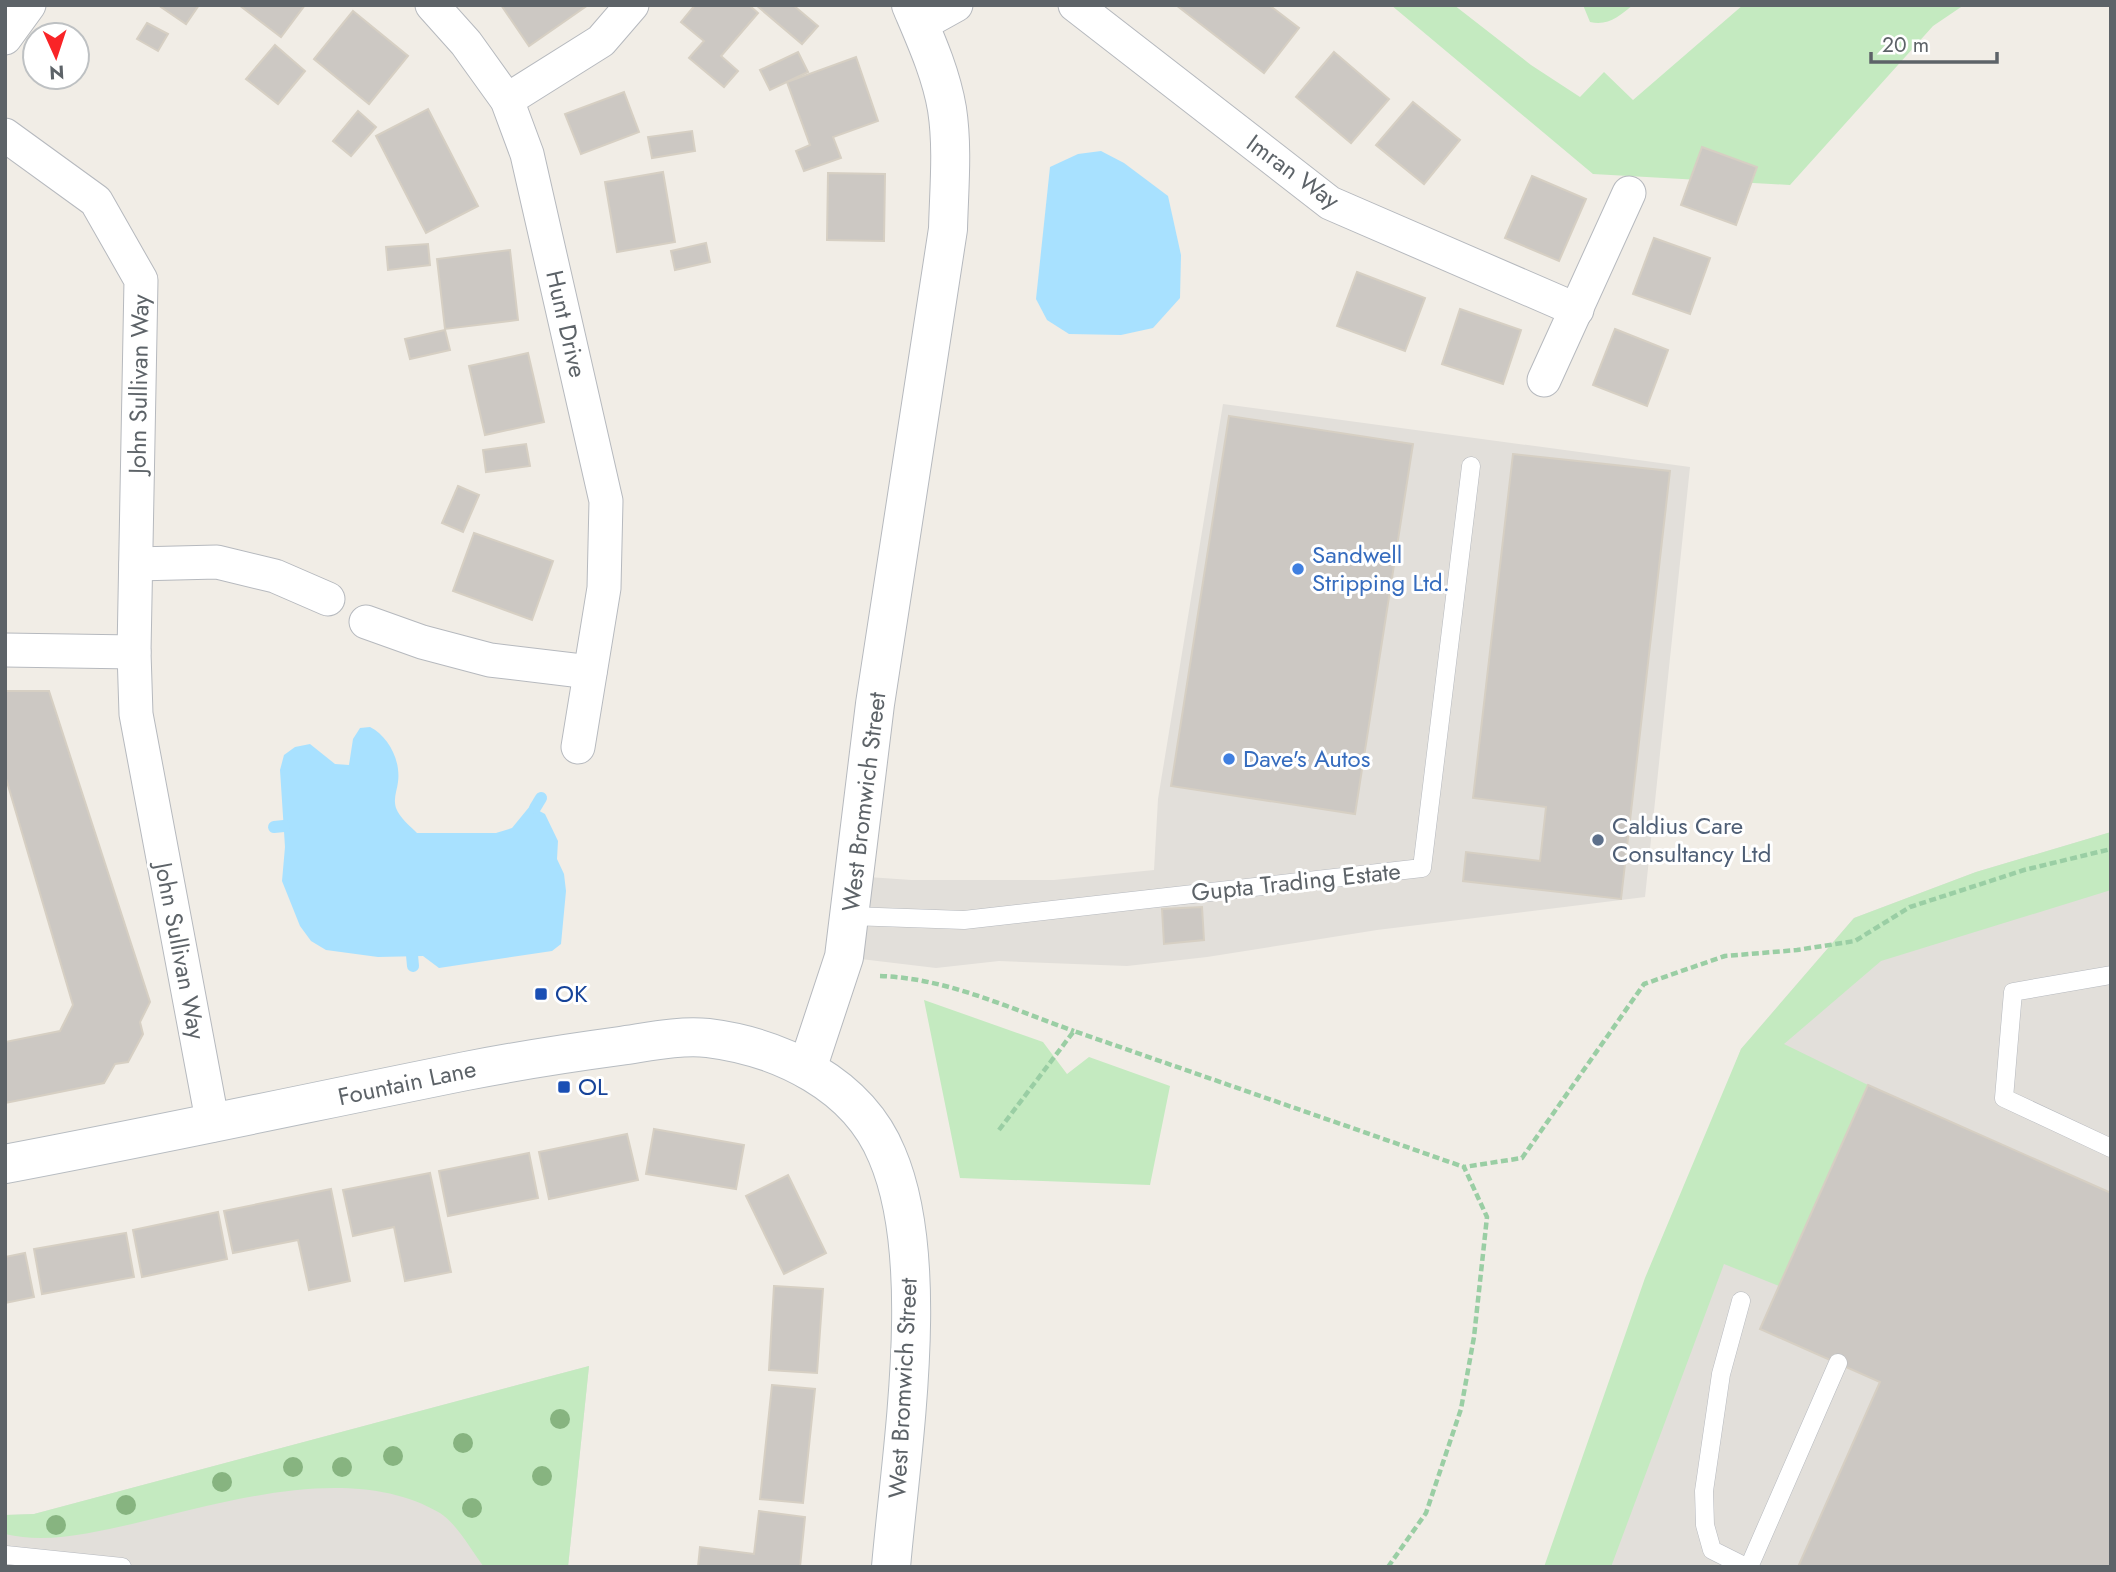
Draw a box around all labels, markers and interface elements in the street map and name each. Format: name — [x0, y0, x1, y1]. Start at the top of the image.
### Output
north arrow — [21, 21, 91, 91]
scale bar — [1871, 21, 1997, 65]
text: 20 m — [1882, 30, 1929, 60]
text: N — [49, 59, 65, 86]
street label: Imran Way — [1240, 126, 1347, 218]
street label: Hunt Drive — [537, 267, 596, 381]
street label: John Sullivan Way — [119, 293, 158, 477]
place label: Sandwell Stripping Ltd. — [1312, 537, 1450, 600]
marker: Sandwell Stripping Ltd. — [1290, 561, 1306, 577]
street label: West Bromwich Street — [833, 690, 894, 914]
place label: Dave's Autos — [1243, 741, 1370, 776]
marker: Dave's Autos — [1221, 751, 1237, 767]
place label: Caldius Care Consultancy Ltd — [1612, 808, 1771, 871]
marker: Caldius Care Consultancy Ltd — [1590, 832, 1606, 848]
street label: Gupta Trading Estate — [1190, 853, 1402, 910]
street label: John Sullivan Way — [146, 856, 215, 1043]
place label: OK — [555, 976, 588, 1011]
marker: OK — [533, 986, 549, 1002]
street label: Fountain Lane — [335, 1051, 479, 1114]
place label: OL — [578, 1069, 608, 1104]
marker: OL — [556, 1079, 572, 1095]
street label: West Bromwich Street — [879, 1277, 926, 1499]

